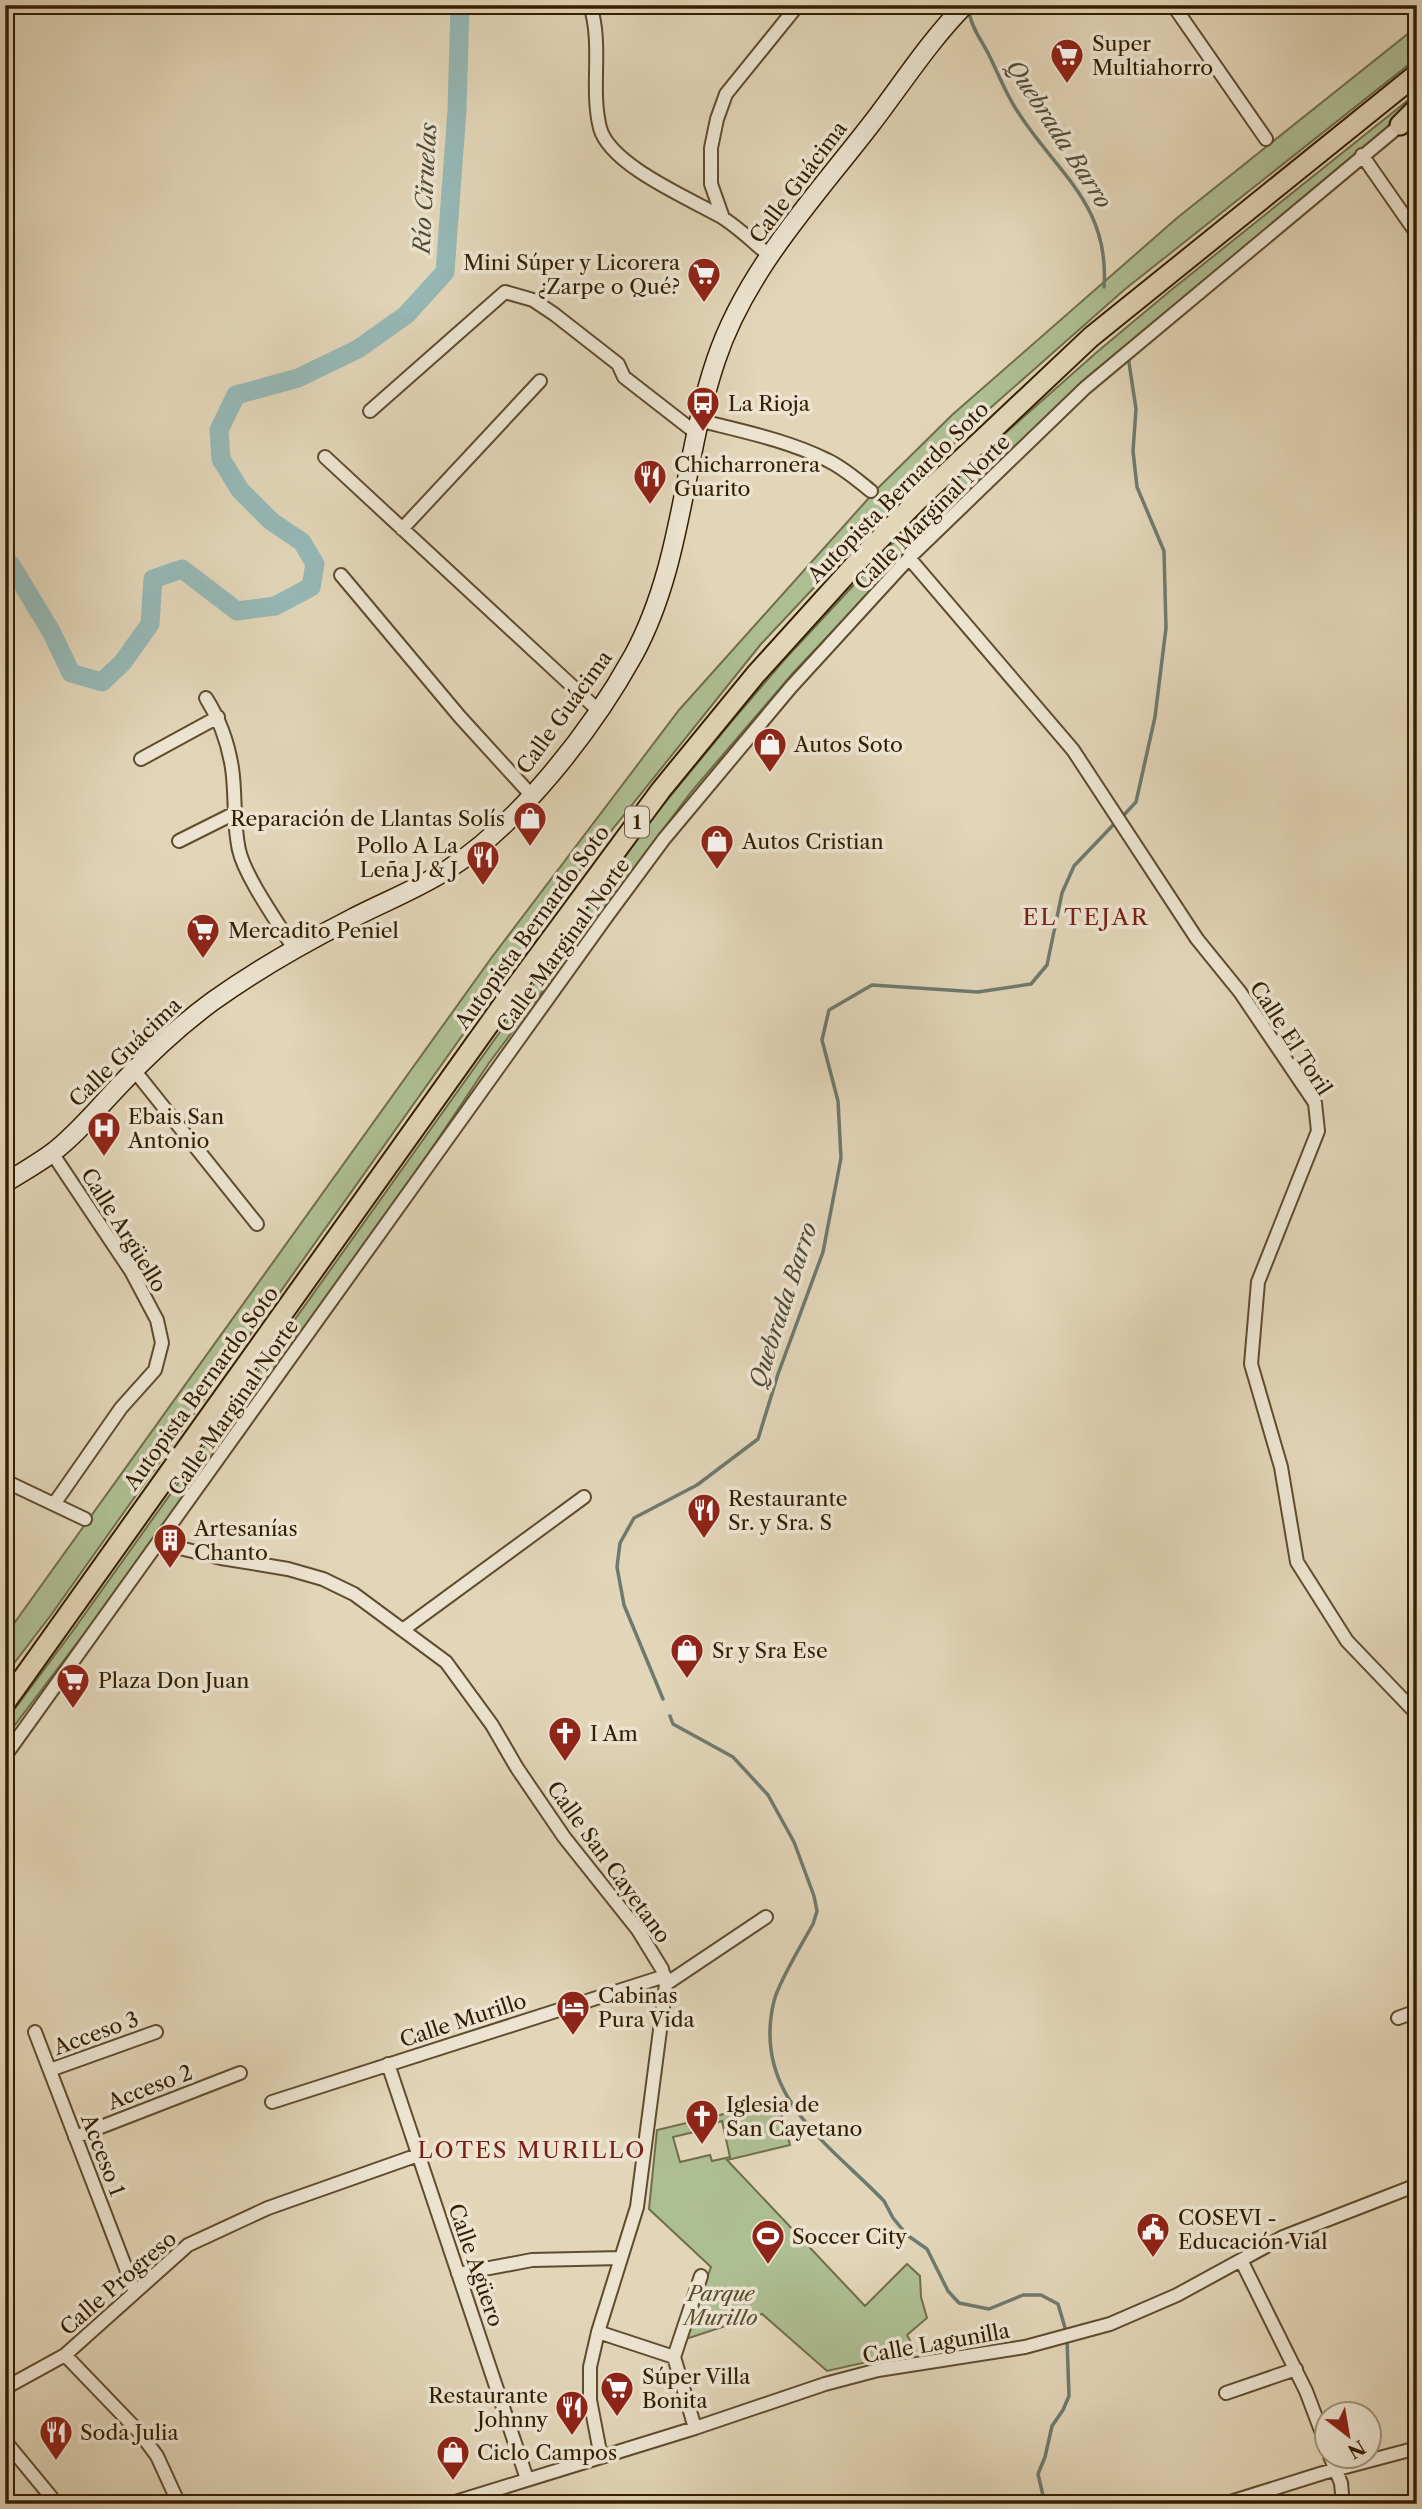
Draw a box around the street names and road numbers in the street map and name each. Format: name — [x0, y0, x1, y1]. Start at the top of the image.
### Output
street label: Calle Guácima — [744, 115, 852, 248]
street label: Autopista Bernardo Soto — [802, 396, 994, 588]
street label: Calle Marginal Norte — [849, 429, 1015, 595]
street label: Calle Guácima — [511, 645, 618, 778]
road number: 1 — [625, 806, 649, 838]
street label: Autopista Bernardo Soto — [449, 820, 614, 1035]
street label: Calle Marginal Norte — [491, 853, 635, 1037]
street label: Calle El Toril — [1245, 976, 1337, 1100]
street label: Calle Guácima — [64, 992, 187, 1112]
street label: Calle Argüello — [76, 1163, 172, 1297]
street label: Autopista Bernardo Soto — [118, 1281, 283, 1496]
street label: Calle Marginal Norte — [163, 1314, 303, 1500]
street label: Calle San Cayetano — [542, 1776, 676, 1948]
street label: Calle Murillo — [397, 1988, 529, 2052]
street label: Acceso 3 — [49, 2006, 142, 2060]
street label: Acceso 2 — [103, 2059, 196, 2115]
street label: Acceso 1 — [76, 2110, 130, 2200]
street label: Calle Agüero — [443, 2200, 509, 2330]
street label: Calle Progreso — [55, 2226, 181, 2340]
street label: Calle Lagunilla — [860, 2318, 1012, 2368]

